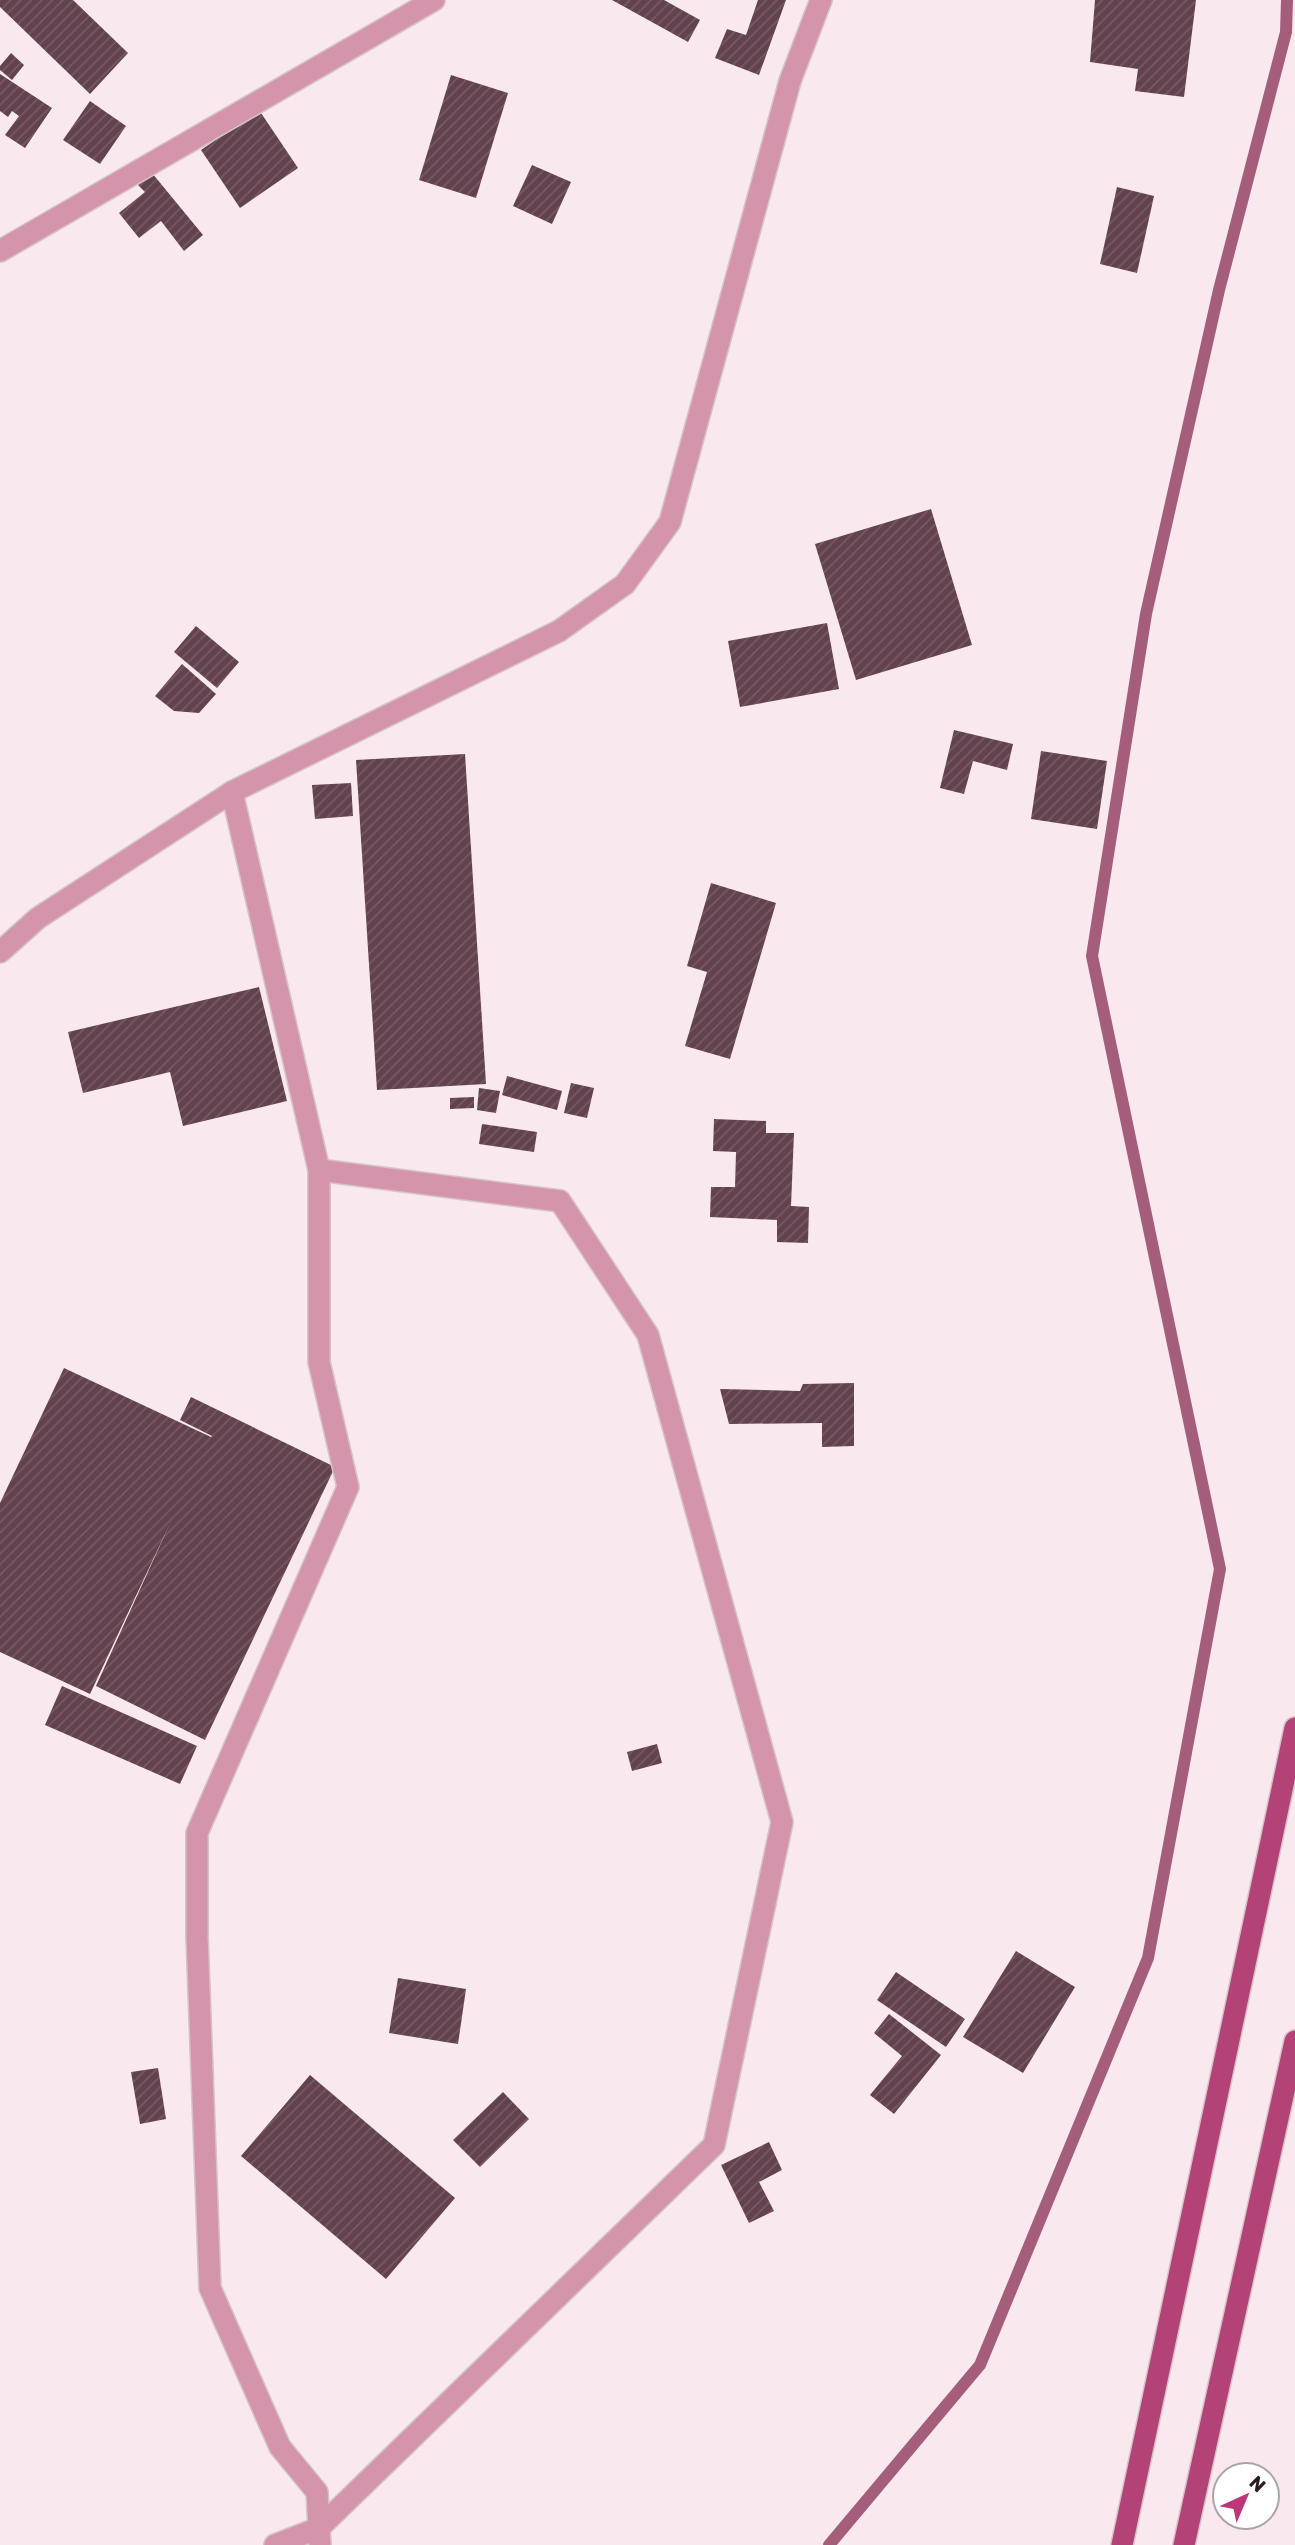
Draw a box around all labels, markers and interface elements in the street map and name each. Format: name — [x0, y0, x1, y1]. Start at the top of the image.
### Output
north arrow — [1211, 2461, 1281, 2531]
text: N — [1245, 2471, 1270, 2497]

